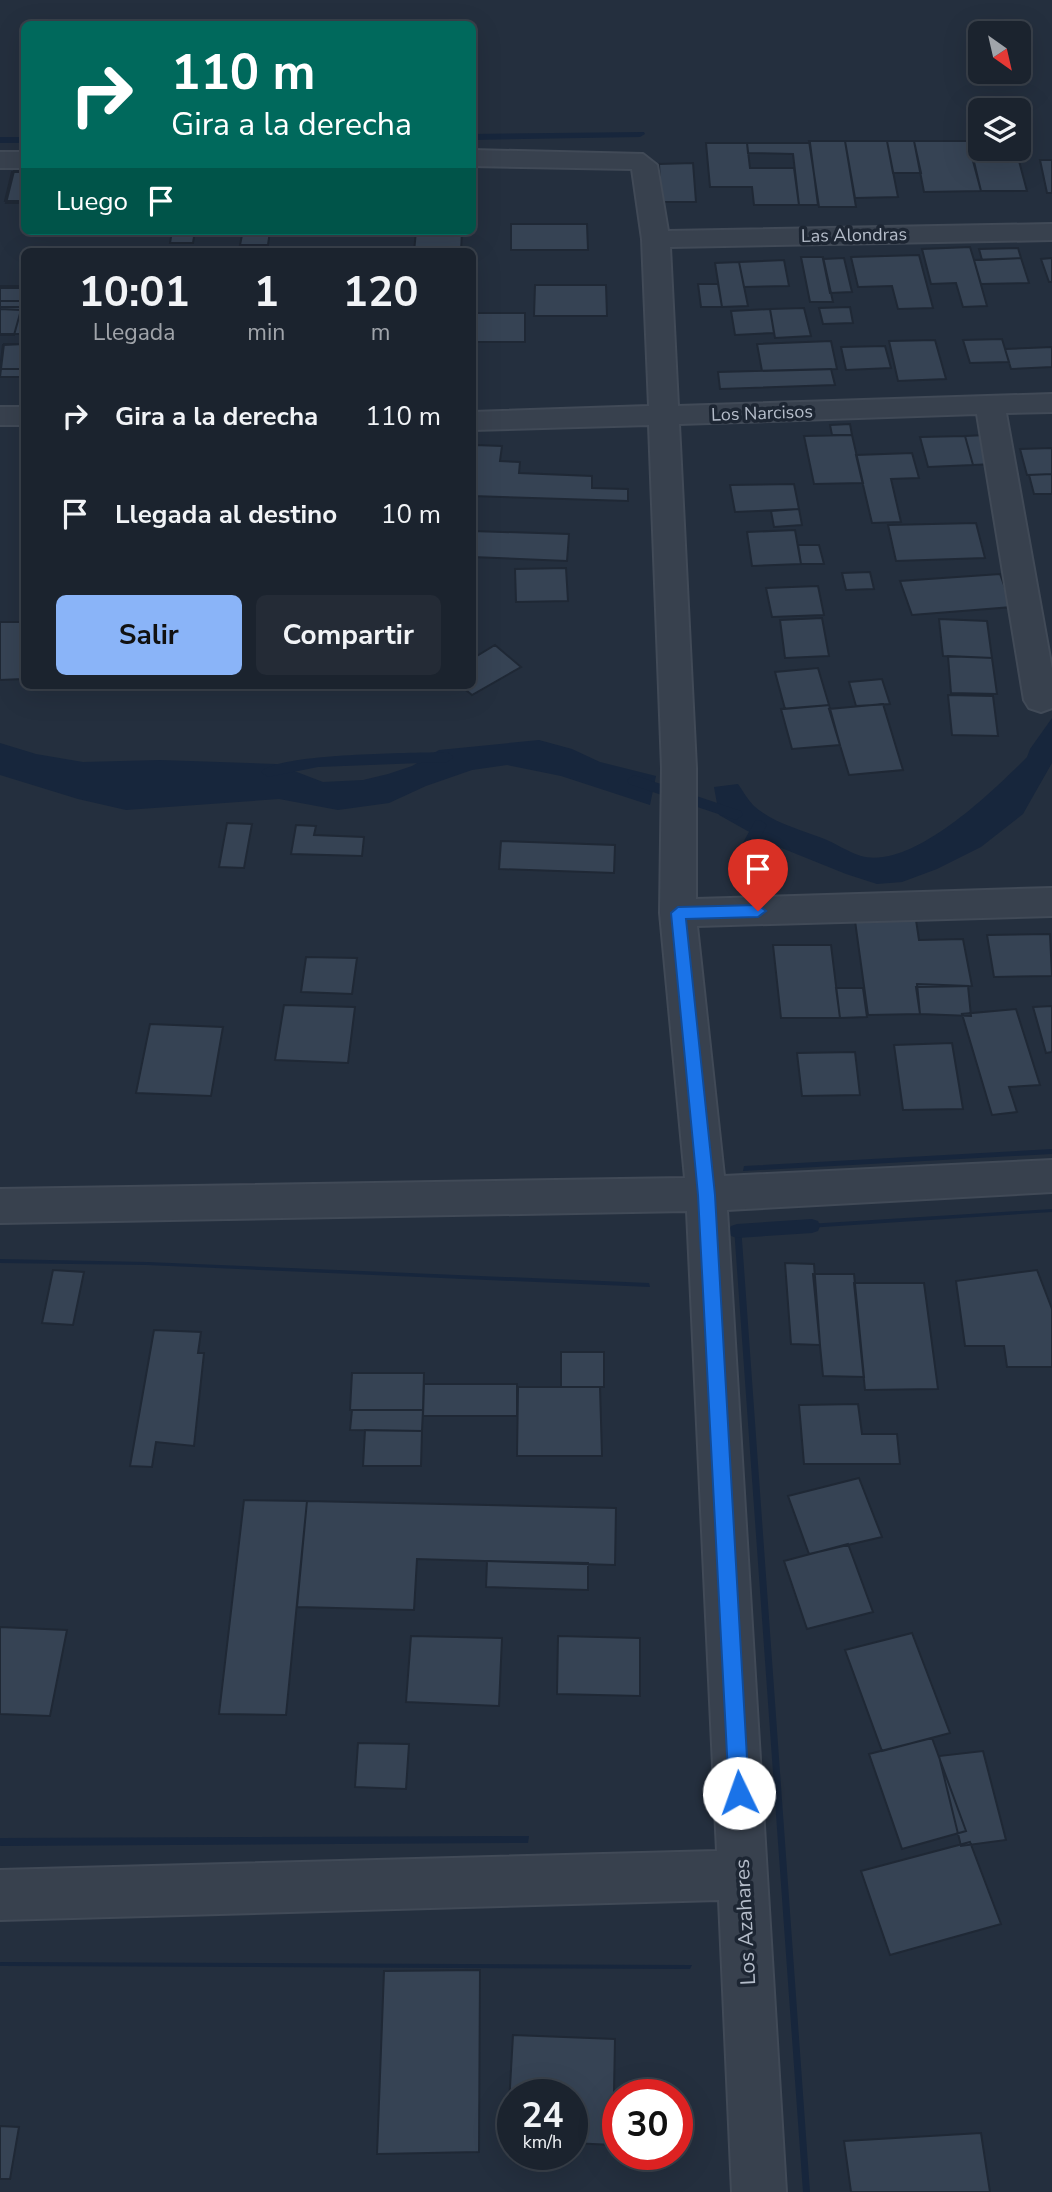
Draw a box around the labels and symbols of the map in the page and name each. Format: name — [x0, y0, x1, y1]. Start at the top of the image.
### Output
north arrow — [968, 21, 1031, 84]
street label: Las Alondras — [801, 222, 907, 248]
street label: Los Narcisos — [711, 399, 813, 427]
pin — [728, 839, 788, 911]
position arrow — [702, 1756, 776, 1830]
street label: Los Azahares — [728, 1858, 762, 1986]
speed limit sign: 30 — [602, 2079, 693, 2170]

